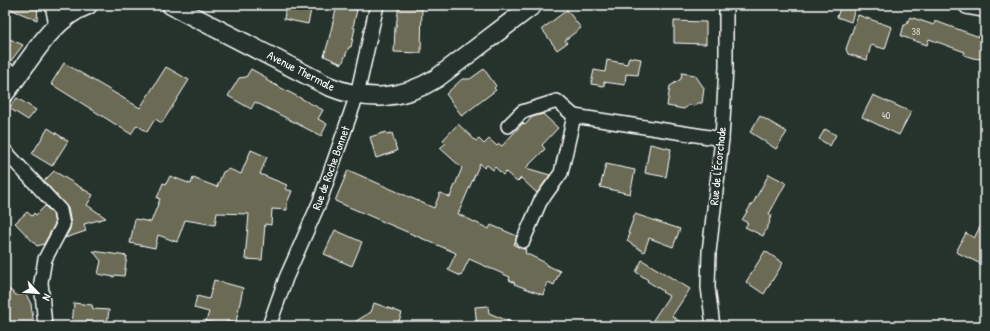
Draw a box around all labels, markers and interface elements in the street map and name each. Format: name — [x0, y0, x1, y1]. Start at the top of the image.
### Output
house number: 38 — [912, 25, 920, 38]
street label: Avenue Thermale — [264, 46, 338, 95]
house number: 40 — [882, 109, 891, 122]
street label: Rue de Roche Bonnet — [307, 123, 354, 212]
street label: Rue de l'Écorchade — [705, 126, 730, 206]
north arrow — [18, 273, 58, 313]
text: N — [39, 292, 55, 303]

